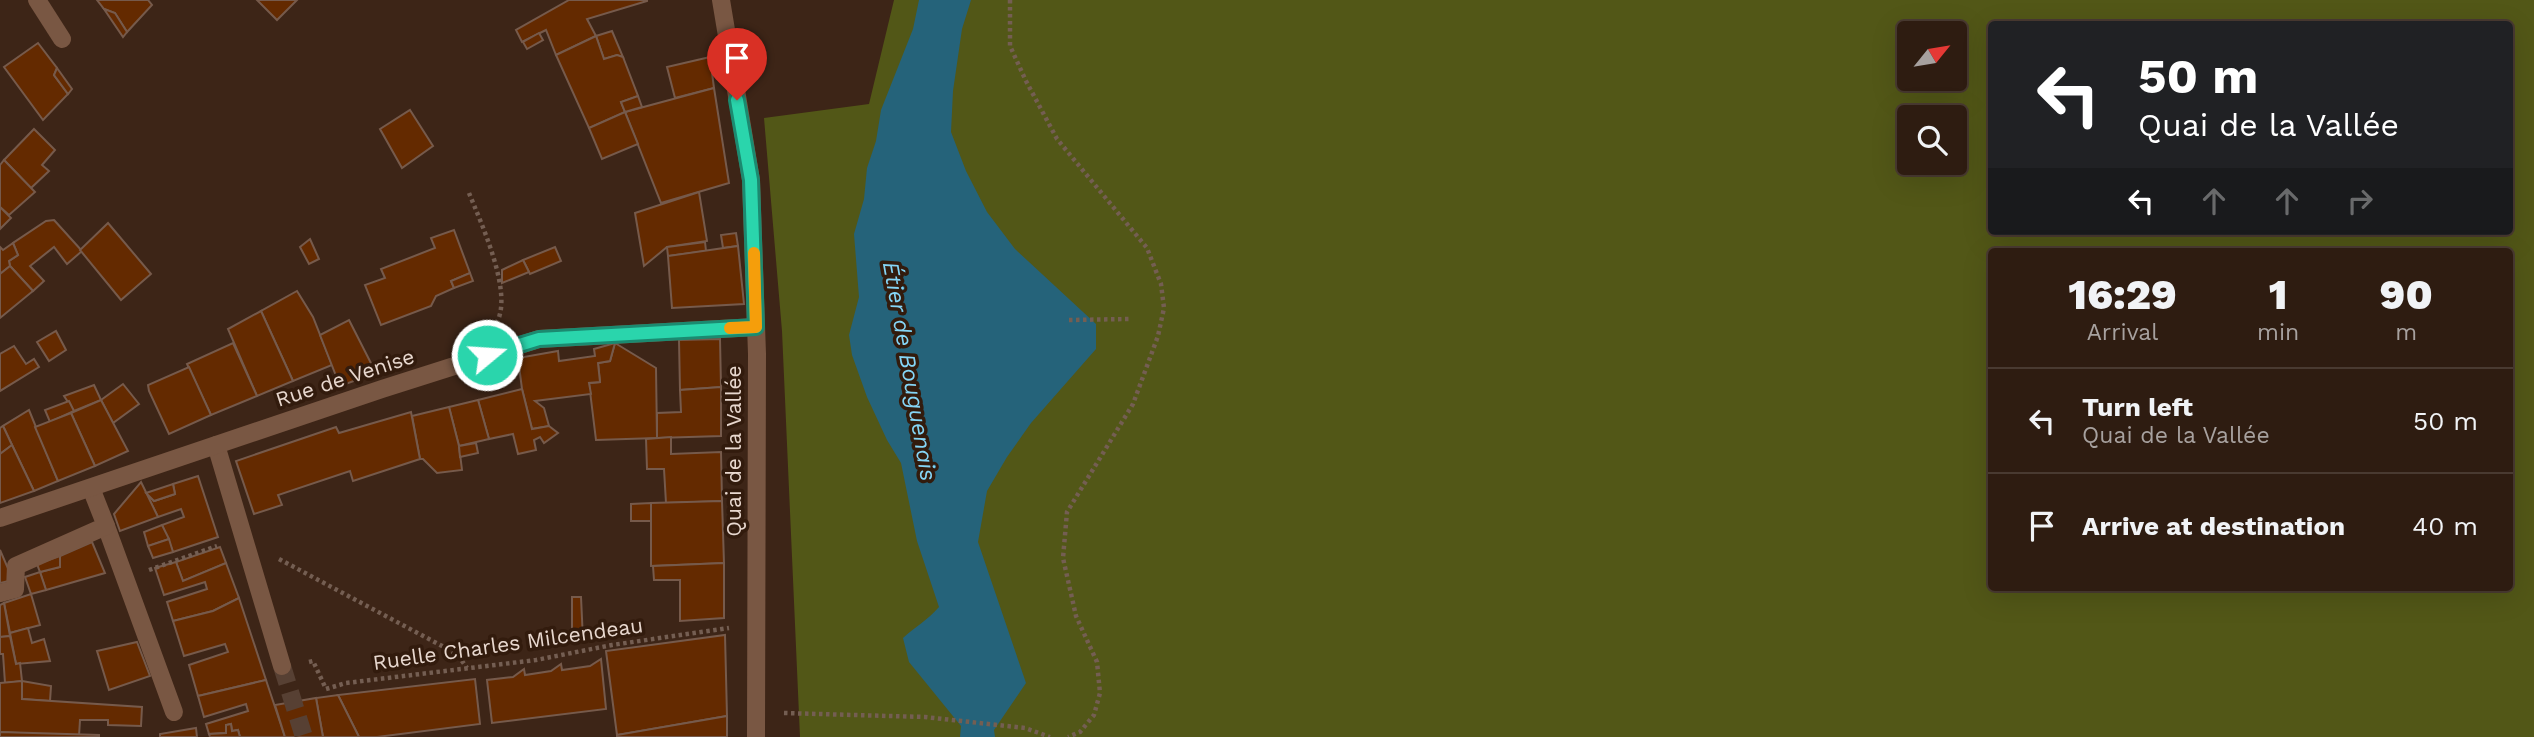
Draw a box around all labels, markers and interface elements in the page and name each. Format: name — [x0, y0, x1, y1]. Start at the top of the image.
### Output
north arrow — [1897, 21, 1967, 91]
map controls — [1897, 21, 1967, 175]
pin — [707, 28, 767, 100]
icon: arrive — [718, 39, 756, 77]
text: 50 m — [2138, 47, 2258, 105]
icon: left — [2023, 49, 2114, 140]
button: search — [1897, 105, 1967, 175]
text: Quai de la Vallée — [2138, 106, 2399, 144]
icon: left — [2122, 182, 2160, 220]
icon: ahead — [2195, 182, 2233, 220]
icon: ahead — [2268, 182, 2306, 220]
icon: right — [2341, 182, 2379, 220]
water label: Étier de Bouguenais — [877, 259, 943, 483]
text: 16:29 — [2068, 270, 2177, 319]
text: 1 — [2269, 270, 2288, 319]
text: 90 — [2380, 270, 2433, 319]
position arrow — [450, 318, 524, 392]
text: Arrival — [2087, 319, 2158, 346]
text: min — [2257, 319, 2299, 346]
text: m — [2395, 319, 2417, 346]
street label: Rue de Venise — [272, 343, 417, 412]
street label: Quai de la Vallée — [721, 365, 746, 537]
text: Turn left — [2082, 392, 2193, 422]
icon: left — [2023, 402, 2061, 440]
text: 50 m — [2413, 406, 2478, 436]
text: Quai de la Vallée — [2082, 422, 2270, 449]
icon: arrive — [2023, 507, 2061, 545]
text: Arrive at destination — [2082, 511, 2345, 541]
text: 40 m — [2412, 511, 2478, 541]
street label: Ruelle Charles Milcendeau — [371, 612, 645, 675]

